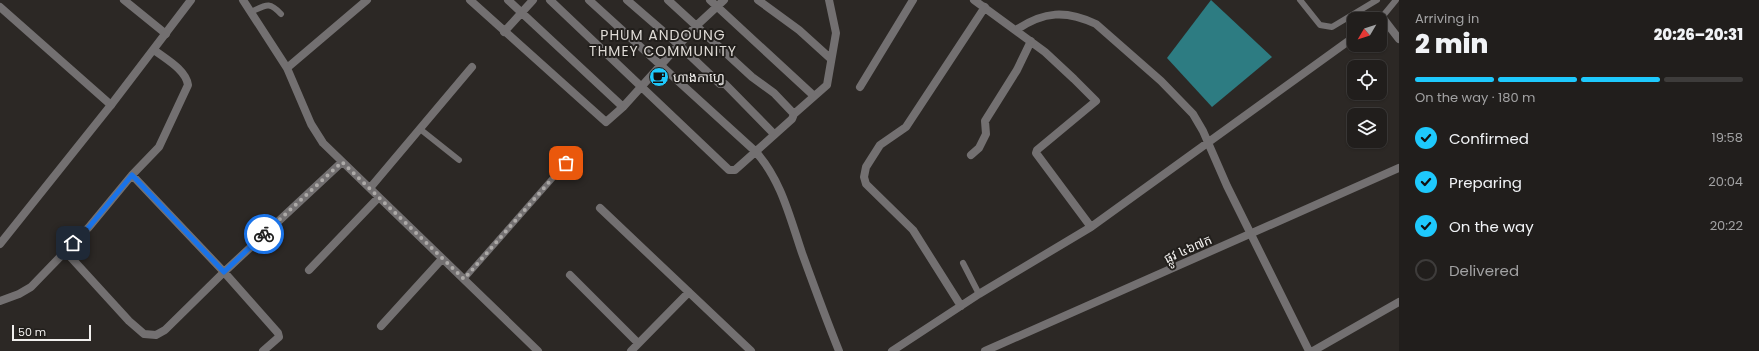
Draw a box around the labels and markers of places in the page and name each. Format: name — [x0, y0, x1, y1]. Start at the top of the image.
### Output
cafe icon: ហាងកាហ្វេ — [648, 66, 670, 88]
place label: ហាងកាហ្វេ — [673, 68, 725, 87]
pin — [549, 146, 583, 180]
pin — [56, 226, 90, 260]

